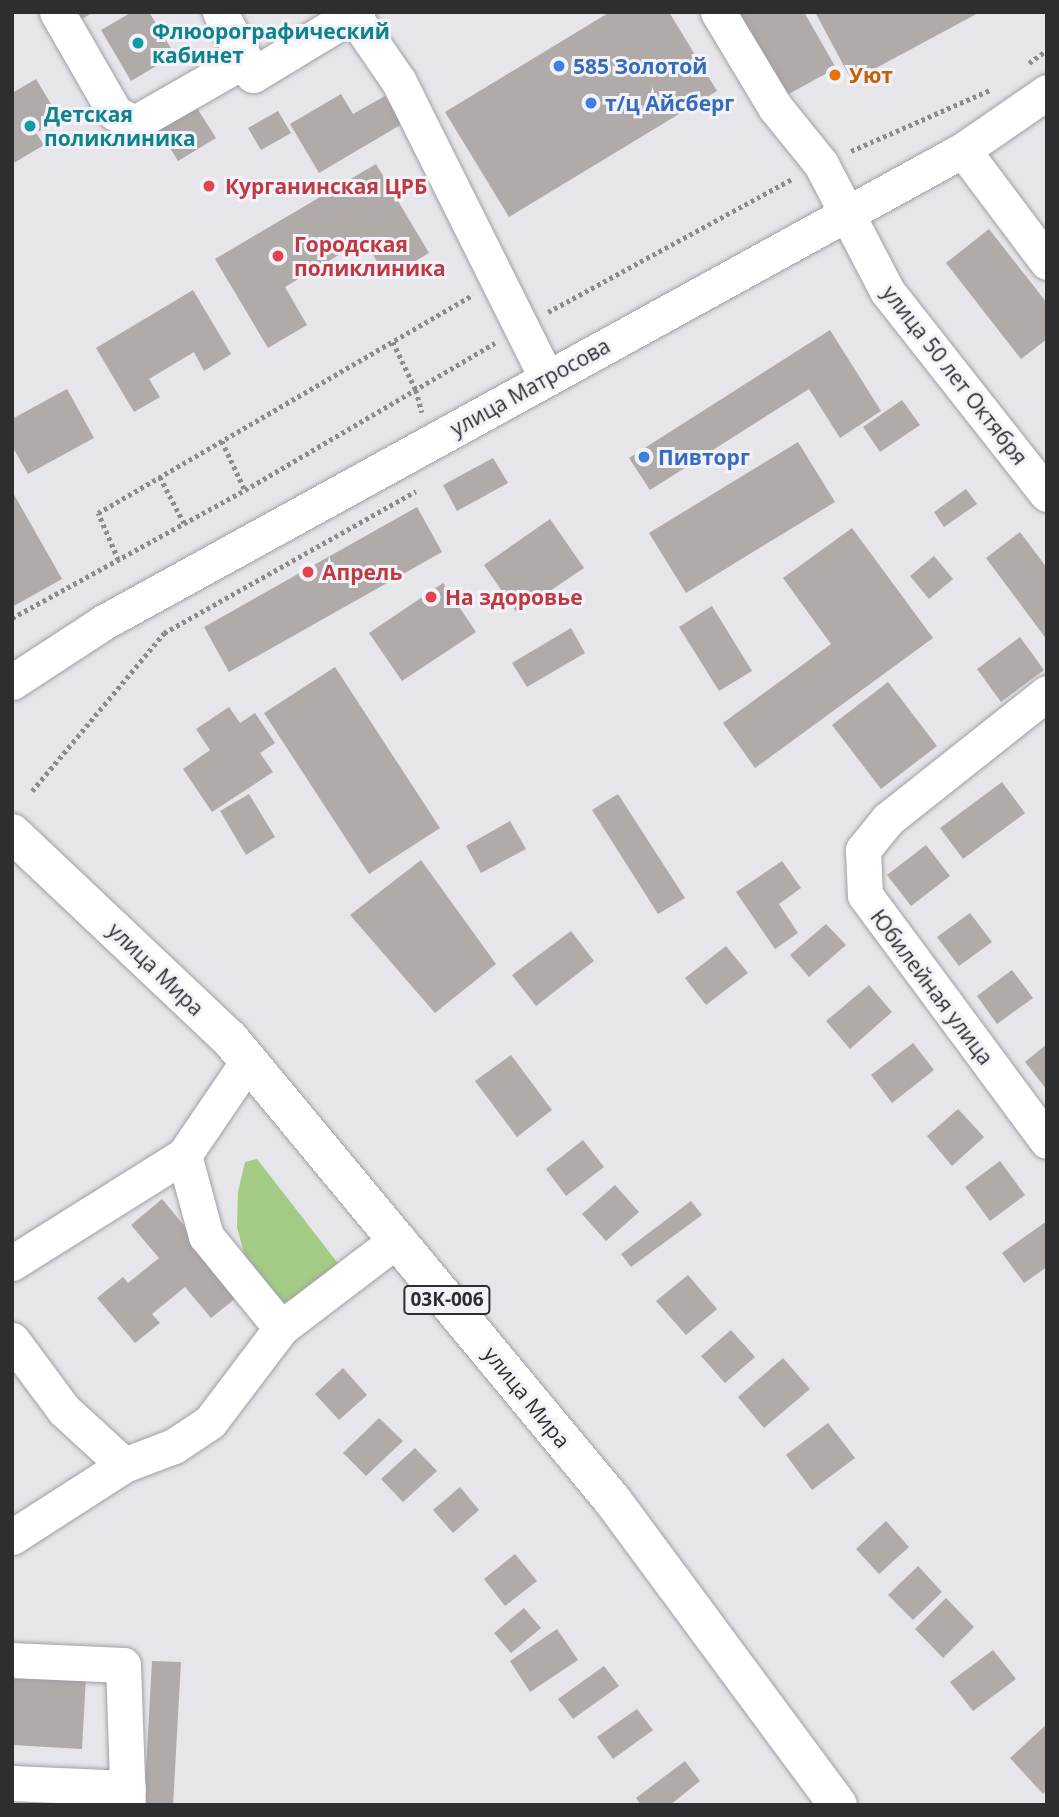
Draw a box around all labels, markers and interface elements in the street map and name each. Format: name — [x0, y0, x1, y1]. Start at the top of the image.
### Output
place label: Флюорографический кабинет — [152, 18, 390, 68]
marker: Флюорографический кабинет — [130, 35, 146, 51]
place label: 585 Золотой — [573, 53, 707, 79]
marker: 585 Золотой — [551, 58, 567, 74]
place label: Уют — [849, 62, 893, 88]
marker: Уют — [827, 67, 843, 83]
place label: т/ц Айсберг — [605, 90, 734, 116]
marker: т/ц Айсберг — [583, 95, 599, 111]
place label: Детская поликлиника — [44, 101, 196, 151]
marker: Детская поликлиника — [22, 118, 38, 134]
place label: Курганинская ЦРБ — [225, 173, 427, 199]
marker: Курганинская ЦРБ — [199, 176, 219, 196]
place label: Городская поликлиника — [294, 231, 446, 281]
marker: Городская поликлиника — [268, 246, 288, 266]
street label: улица 50 лет Октября — [877, 280, 1033, 470]
street label: улица Матросова — [446, 333, 614, 441]
place label: Пивторг — [658, 444, 750, 470]
marker: Пивторг — [636, 449, 652, 465]
place label: Апрель — [322, 559, 402, 585]
marker: Апрель — [300, 564, 316, 580]
place label: На здоровье — [445, 584, 583, 610]
marker: На здоровье — [423, 589, 439, 605]
street label: Юбилейная улица — [865, 904, 999, 1070]
street label: улица Мира — [103, 917, 209, 1021]
road number: 03К-006 — [403, 1284, 491, 1316]
street label: улица Мира — [479, 1341, 575, 1453]

